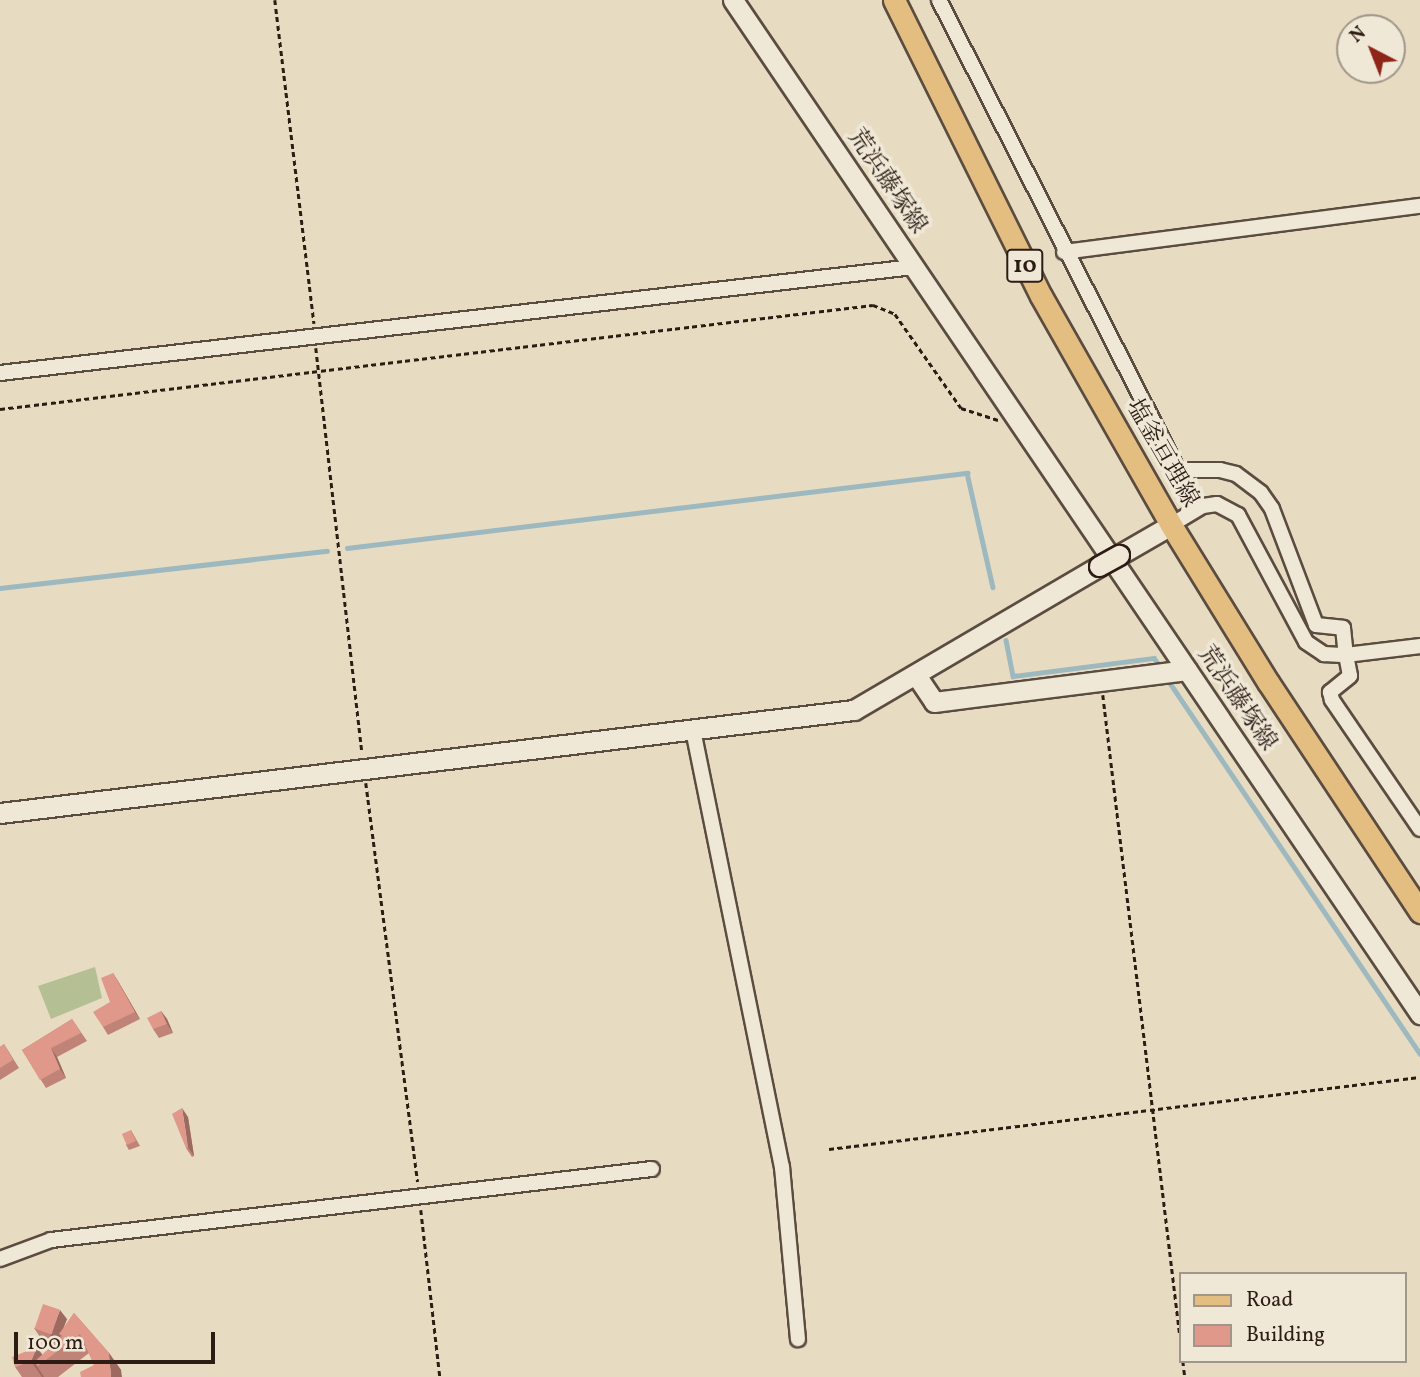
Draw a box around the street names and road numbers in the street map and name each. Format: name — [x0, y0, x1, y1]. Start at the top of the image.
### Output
street label: 荒浜藤塚線 — [841, 124, 931, 240]
road number: 10 — [1006, 246, 1044, 286]
street label: 塩釜亘理線 — [1119, 395, 1203, 513]
street label: 荒浜藤塚線 — [1191, 641, 1281, 757]

